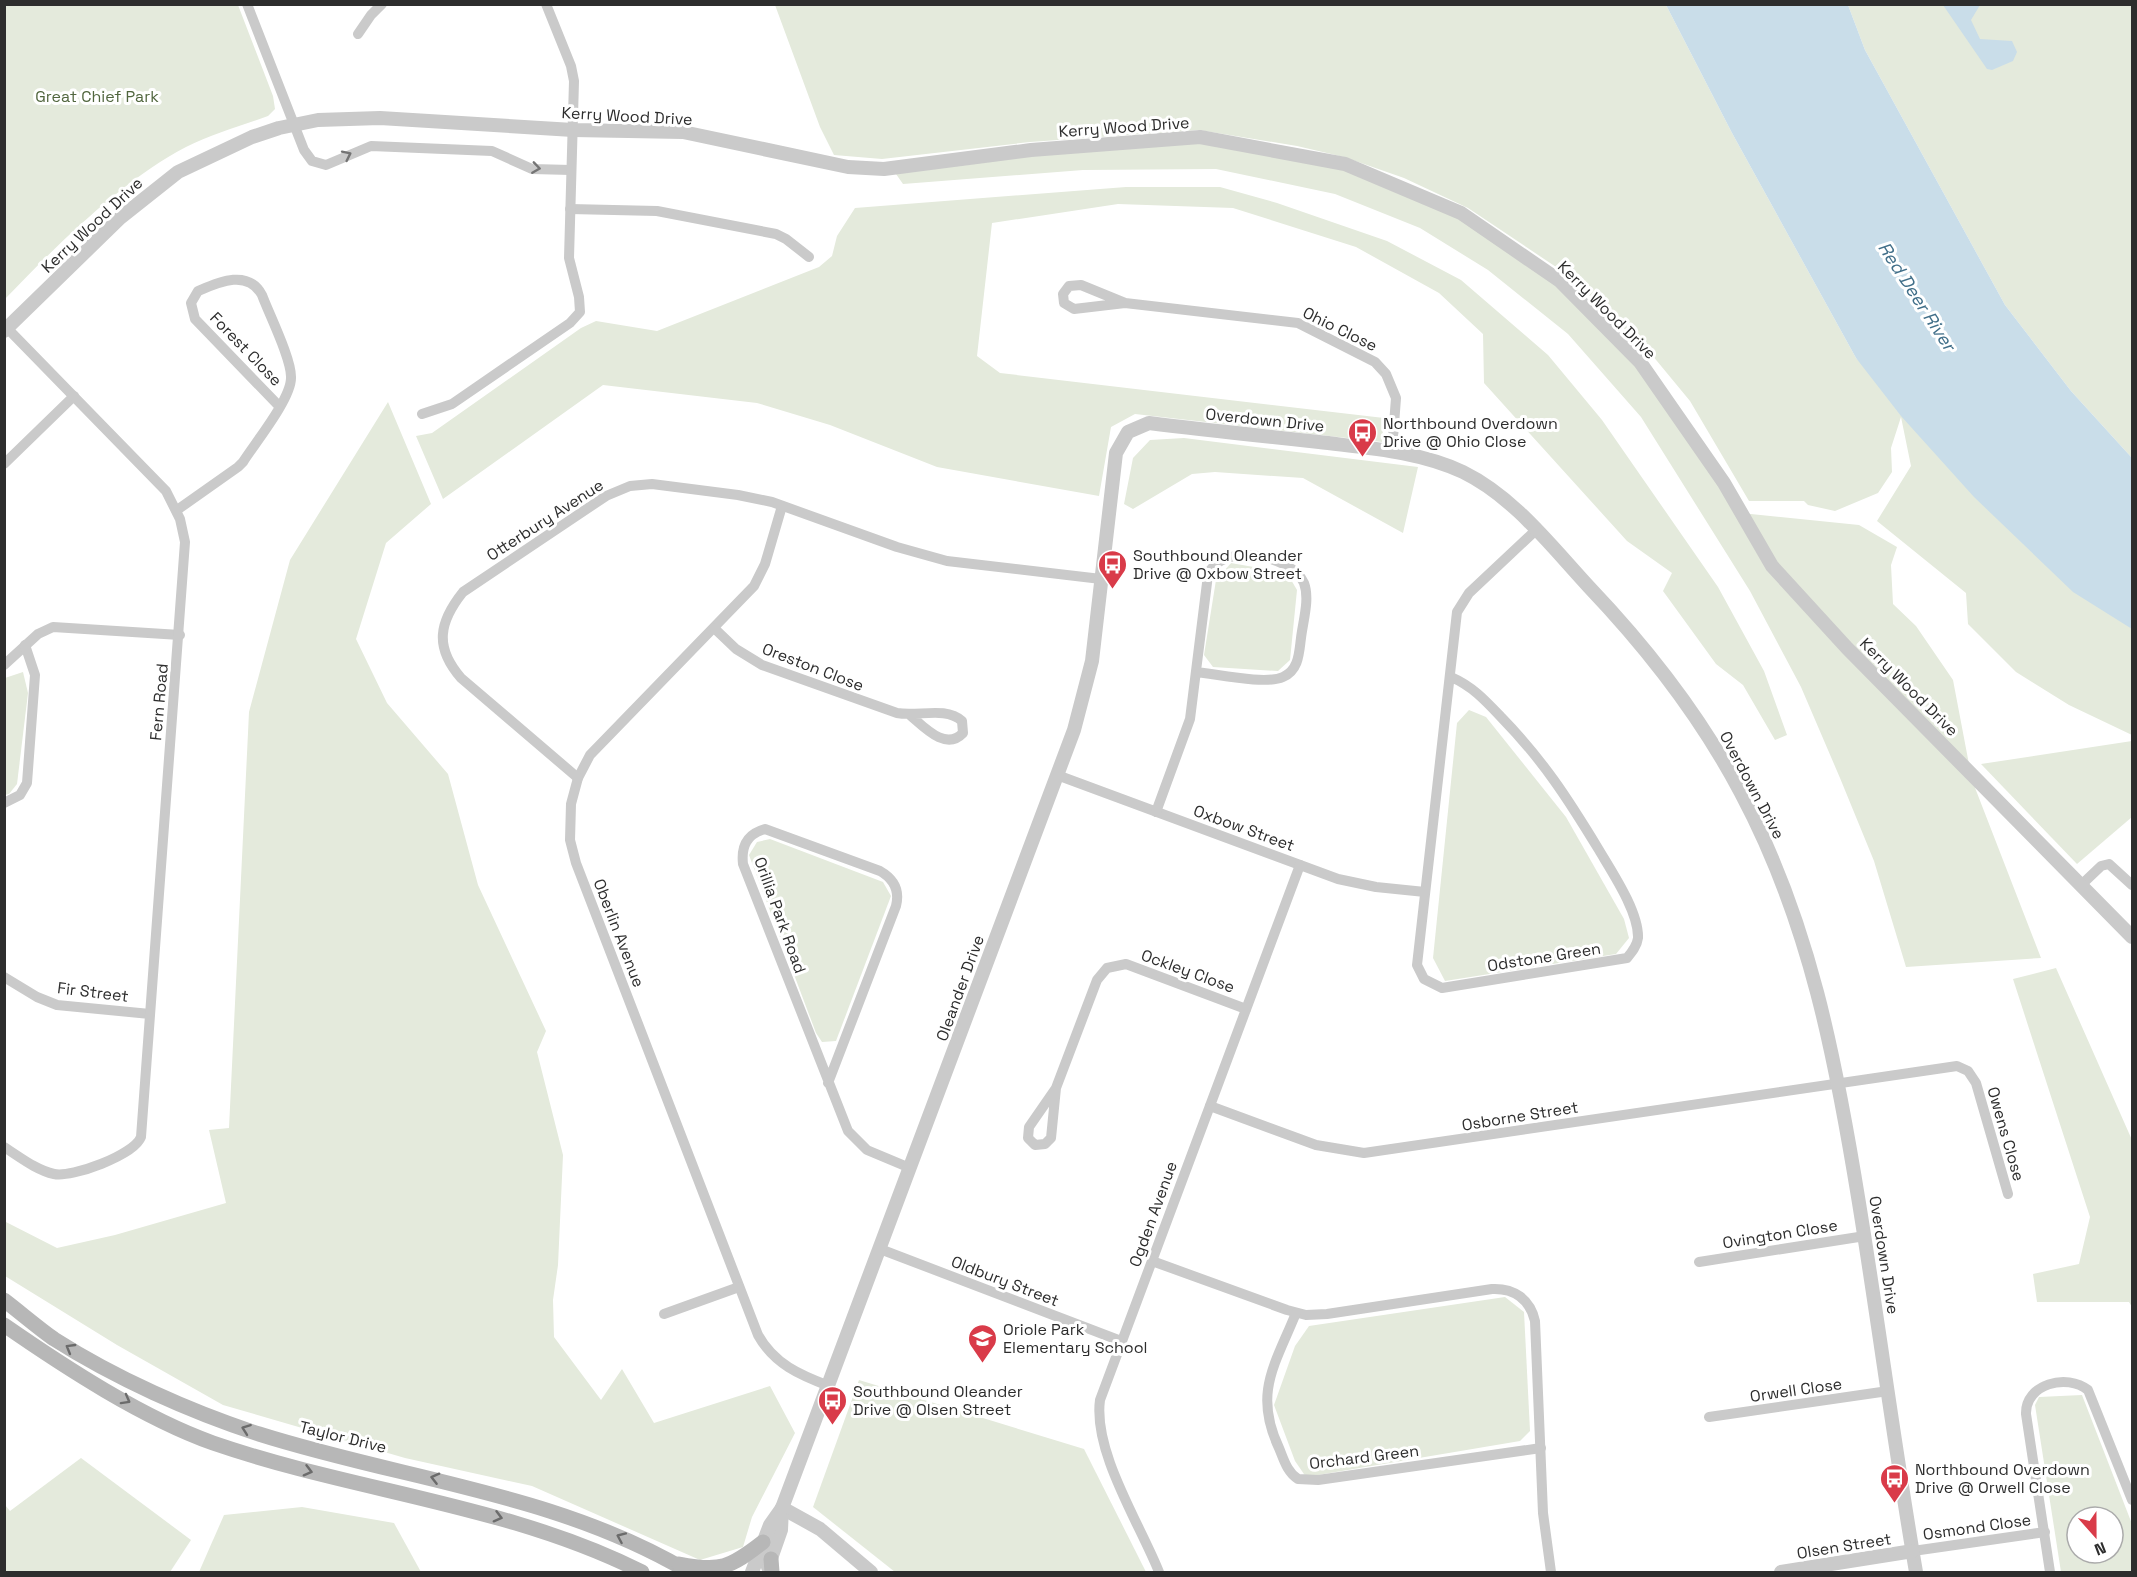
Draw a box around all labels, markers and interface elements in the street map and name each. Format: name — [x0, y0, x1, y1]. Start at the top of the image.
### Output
park label: Great Chief Park — [35, 86, 159, 107]
street label: Kerry Wood Drive — [561, 102, 693, 130]
street label: Kerry Wood Drive — [1058, 112, 1190, 142]
one-way arrow — [340, 151, 351, 163]
one-way arrow — [531, 161, 541, 173]
street label: Kerry Wood Drive — [37, 173, 147, 277]
water label: Red Deer River — [1873, 237, 1962, 357]
street label: Kerry Wood Drive — [1553, 256, 1661, 364]
street label: Ohio Close — [1299, 302, 1381, 356]
street label: Forest Close — [205, 307, 287, 391]
street label: Overdown Drive — [1205, 403, 1325, 437]
place label: Northbound Overdown Drive @ Ohio Close — [1383, 413, 1558, 452]
bus stop icon: Northbound Overdown Drive @ Ohio Close — [1346, 416, 1378, 458]
street label: Otterbury Avenue — [483, 474, 607, 566]
place label: Southbound Oleander Drive @ Oxbow Street — [1133, 545, 1303, 584]
bus stop icon: Southbound Oleander Drive @ Oxbow Street — [1096, 548, 1128, 590]
street label: Kerry Wood Drive — [1855, 633, 1963, 741]
street label: Oreston Close — [759, 638, 867, 696]
street label: Fern Road — [145, 663, 173, 741]
street label: Overdown Drive — [1715, 727, 1789, 843]
street label: Oxbow Street — [1191, 800, 1297, 856]
street label: Orillia Park Road — [749, 854, 811, 976]
street label: Oberlin Avenue — [589, 876, 649, 990]
street label: Oleander Drive — [931, 932, 989, 1044]
street label: Odstone Green — [1486, 938, 1602, 976]
street label: Ockley Close — [1138, 944, 1238, 998]
street label: Fir Street — [56, 977, 130, 1007]
street label: Owens Close — [1983, 1084, 2029, 1184]
street label: Osborne Street — [1460, 1096, 1580, 1136]
street label: Ogden Avenue — [1124, 1158, 1182, 1270]
street label: Overdown Drive — [1864, 1194, 1904, 1316]
street label: Ovington Close — [1721, 1215, 1839, 1253]
street label: Oldbury Street — [948, 1251, 1062, 1311]
place label: Oriole Park Elementary School — [1003, 1319, 1148, 1358]
school or university icon: Oriole Park Elementary School — [966, 1322, 998, 1364]
one-way arrow — [66, 1343, 76, 1355]
street label: Orwell Close — [1749, 1373, 1843, 1407]
place label: Southbound Oleander Drive @ Olsen Street — [853, 1381, 1023, 1420]
bus stop icon: Southbound Oleander Drive @ Olsen Street — [816, 1384, 848, 1426]
one-way arrow — [120, 1393, 130, 1404]
street label: Taylor Drive — [297, 1416, 389, 1458]
one-way arrow — [242, 1424, 253, 1436]
street label: Orchard Green — [1308, 1440, 1420, 1474]
place label: Northbound Overdown Drive @ Orwell Close — [1915, 1459, 2090, 1498]
bus stop icon: Northbound Overdown Drive @ Orwell Close — [1878, 1462, 1910, 1504]
one-way arrow — [303, 1464, 313, 1477]
one-way arrow — [430, 1473, 440, 1486]
north arrow — [2065, 1505, 2125, 1565]
street label: Osmond Close — [1922, 1509, 2032, 1545]
one-way arrow — [493, 1510, 503, 1523]
street label: Olsen Street — [1795, 1528, 1893, 1564]
one-way arrow — [616, 1533, 627, 1545]
text: N — [2091, 1537, 2109, 1560]

